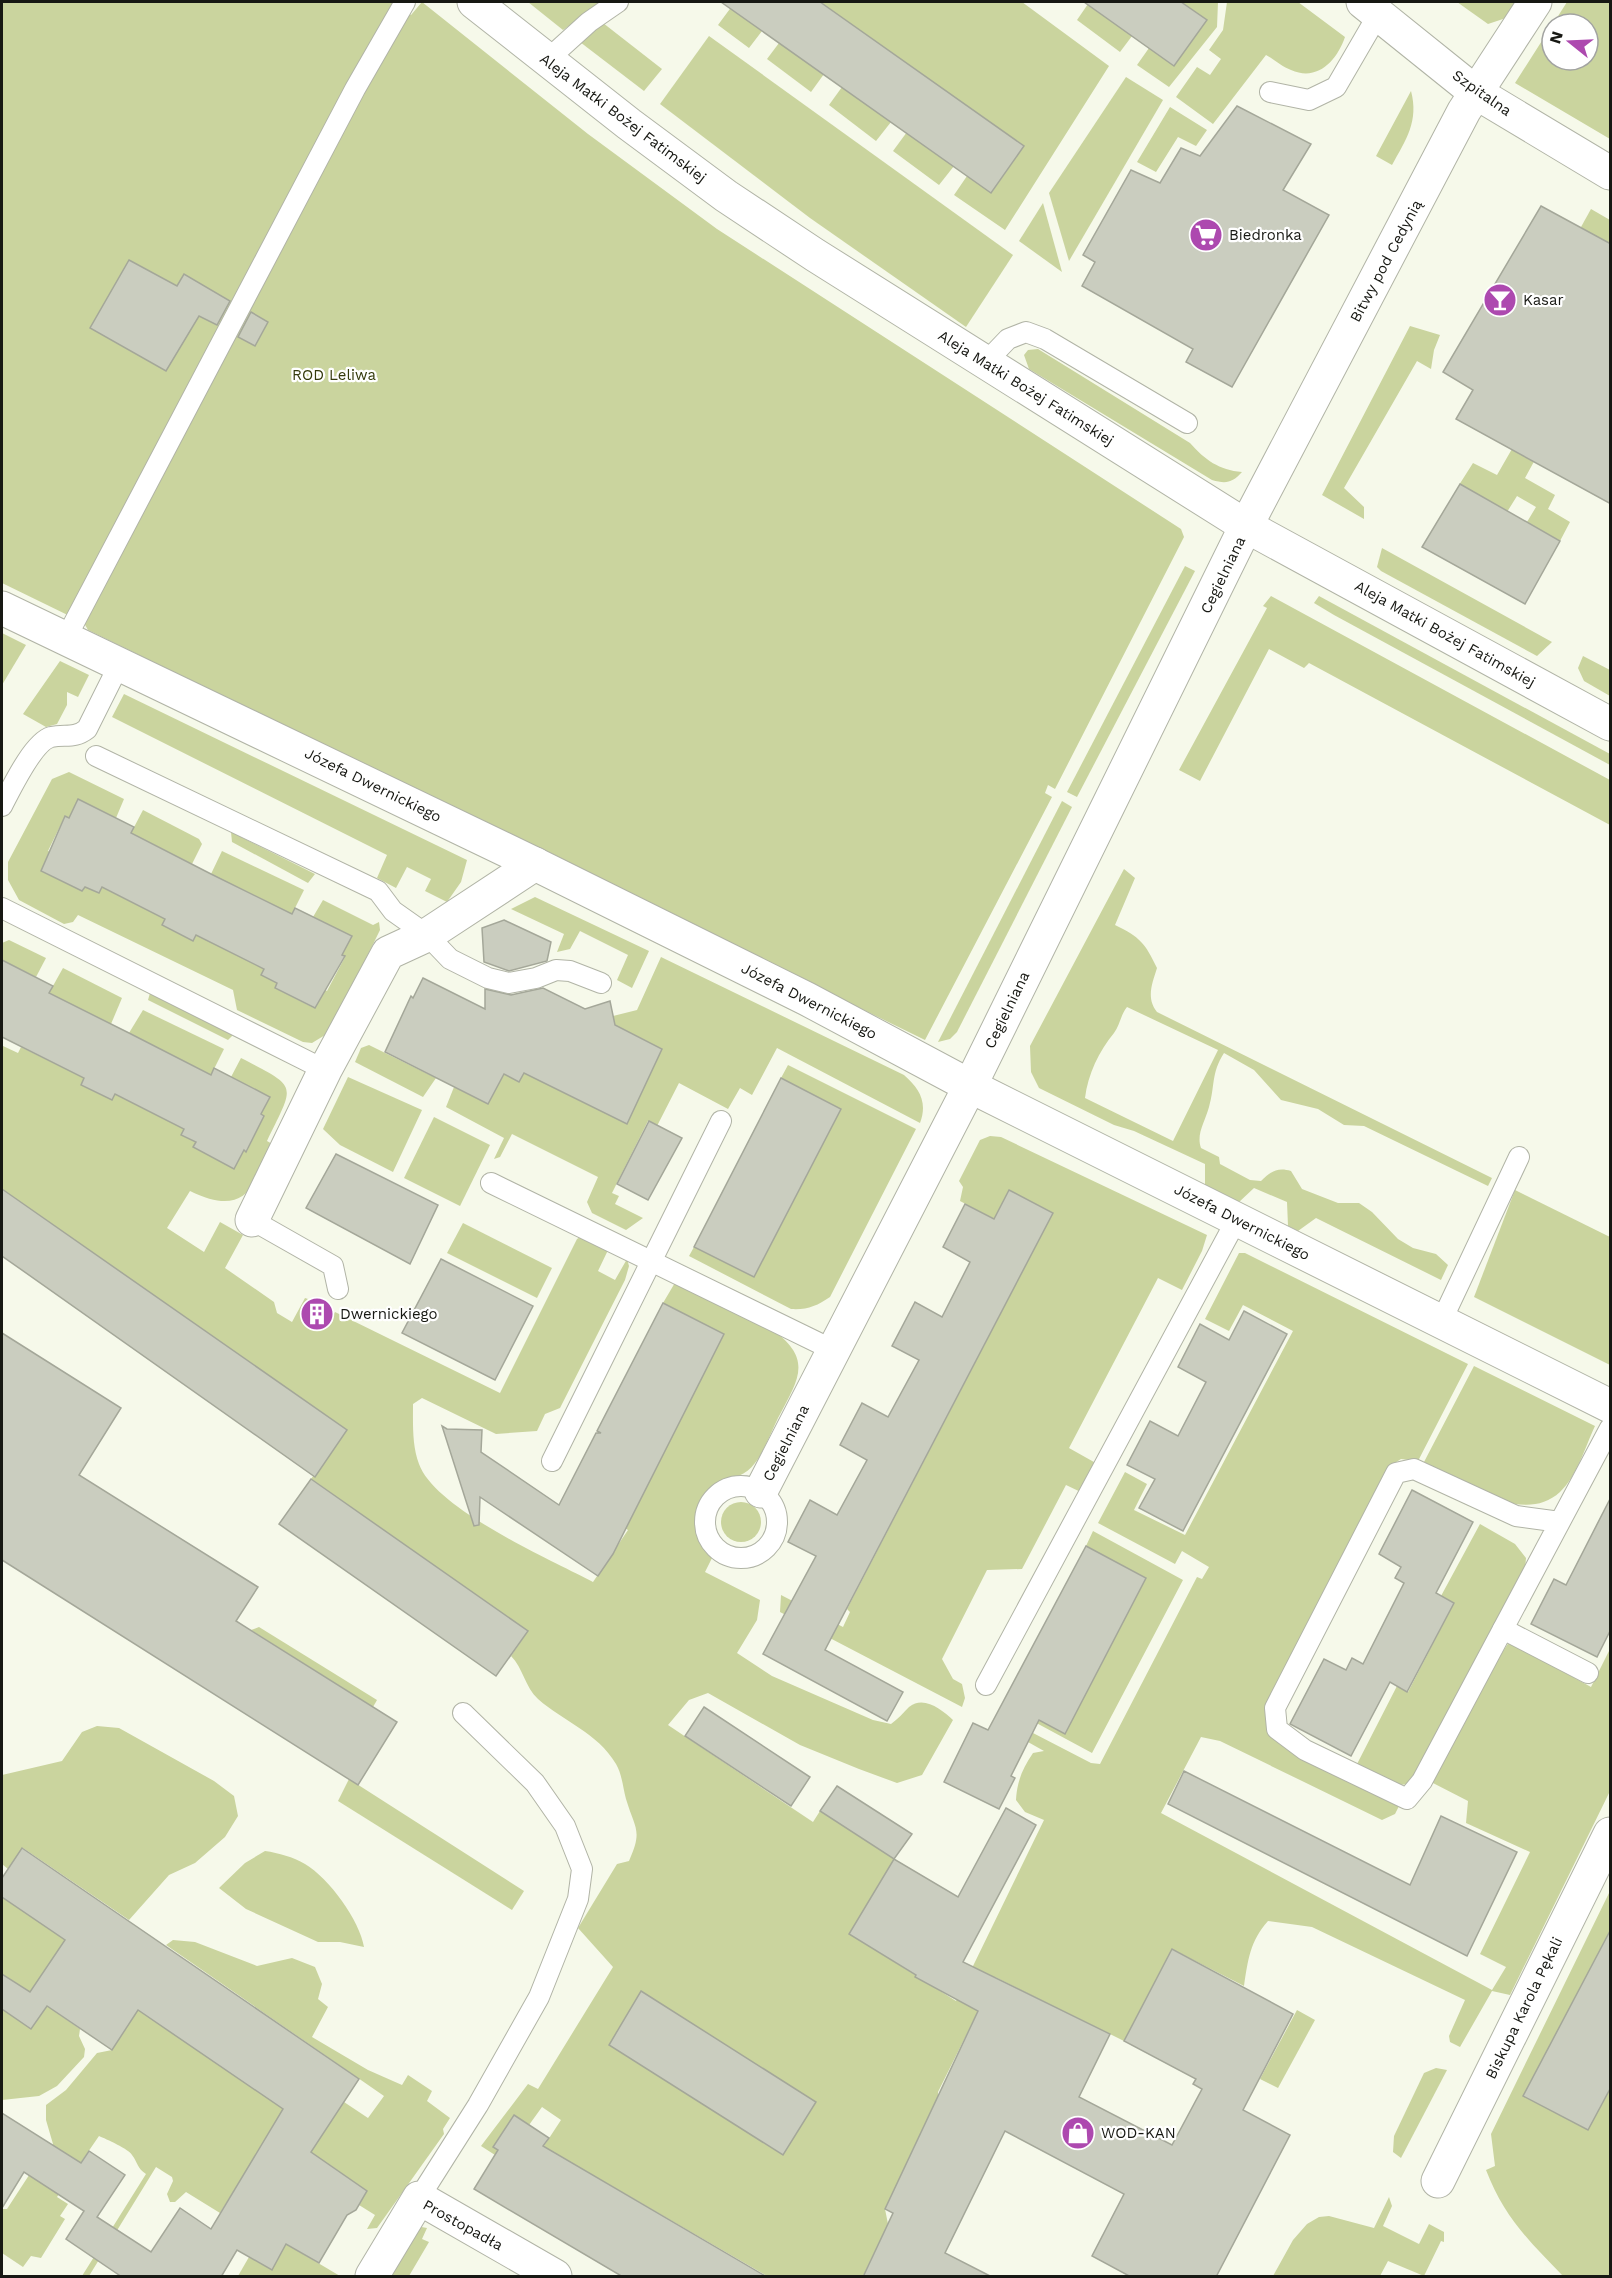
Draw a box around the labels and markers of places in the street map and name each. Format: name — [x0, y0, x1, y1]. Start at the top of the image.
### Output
supermarket icon: Biedronka — [1188, 217, 1224, 253]
place label: Biedronka — [1229, 226, 1302, 244]
bar icon: Kasar — [1482, 282, 1518, 318]
place label: Kasar — [1523, 291, 1564, 309]
building icon: Dwernickiego — [299, 1296, 335, 1332]
place label: Dwernickiego — [340, 1305, 438, 1323]
shop icon: WOD-KAN — [1060, 2115, 1096, 2151]
place label: WOD-KAN — [1101, 2124, 1176, 2142]

